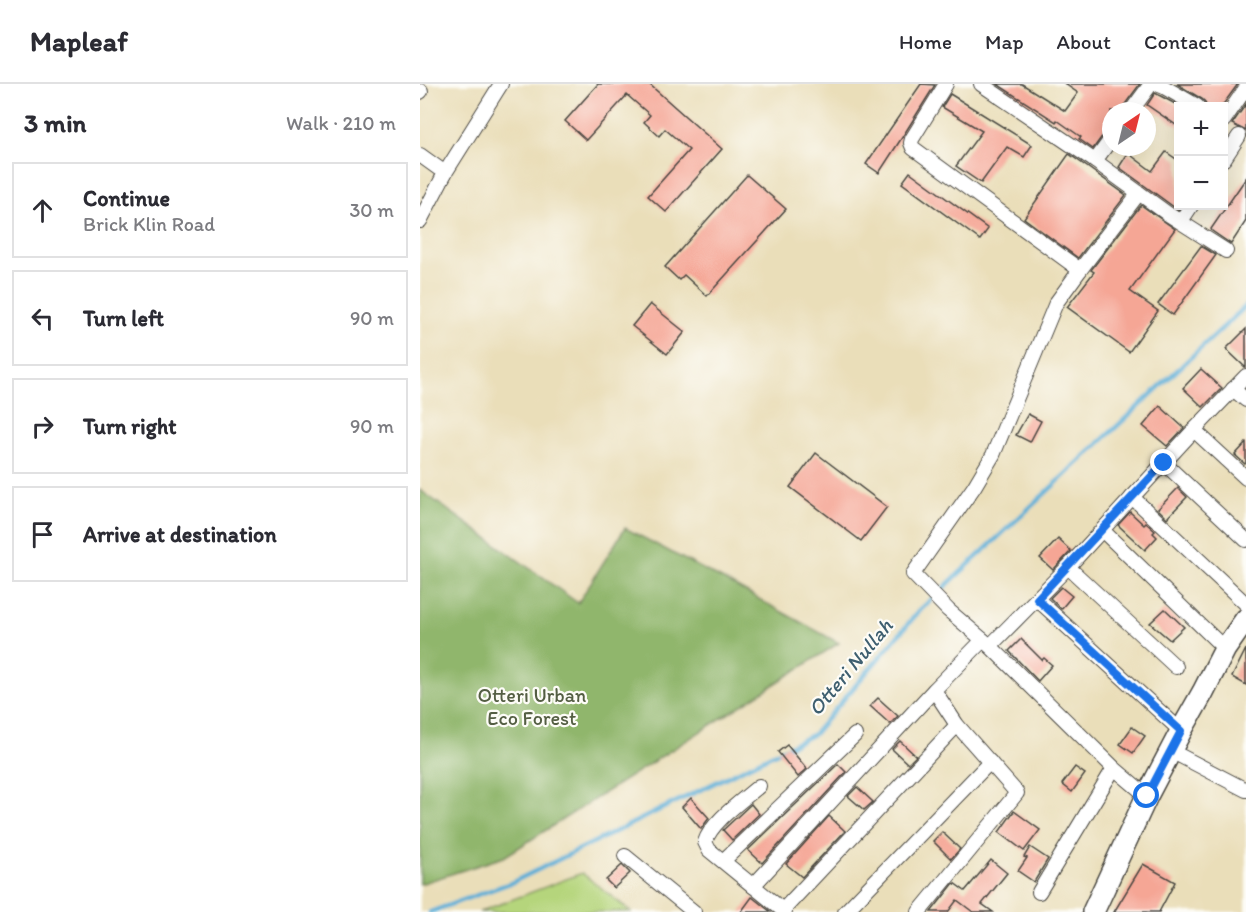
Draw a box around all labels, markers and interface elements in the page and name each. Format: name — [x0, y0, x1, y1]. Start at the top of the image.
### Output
text: Mapleaf — [30, 24, 128, 58]
text: Home — [899, 29, 952, 54]
text: Map — [985, 29, 1024, 54]
text: About — [1057, 29, 1111, 54]
text: Contact — [1144, 29, 1216, 54]
north arrow — [1102, 102, 1156, 156]
map controls — [1174, 102, 1228, 210]
button: + — [1174, 102, 1228, 156]
text: 3 min — [24, 107, 86, 139]
text: Walk · 210 m — [286, 111, 396, 135]
button: − — [1174, 156, 1228, 210]
text: Continue — [83, 185, 170, 212]
icon: ahead — [26, 194, 59, 227]
text: 30 m — [349, 198, 394, 222]
text: Brick Klin Road — [83, 212, 215, 236]
icon: left — [26, 302, 59, 335]
text: Turn left — [83, 305, 164, 332]
text: 90 m — [350, 306, 394, 330]
icon: right — [26, 410, 59, 443]
text: Turn right — [83, 413, 177, 440]
text: 90 m — [350, 414, 394, 438]
route end — [1150, 449, 1176, 475]
icon: arrive — [26, 518, 59, 551]
text: Arrive at destination — [83, 521, 277, 548]
water label: Otteri Nullah — [802, 613, 898, 720]
park label: Otteri Urban Eco Forest — [478, 683, 586, 730]
route start — [1133, 782, 1159, 808]

